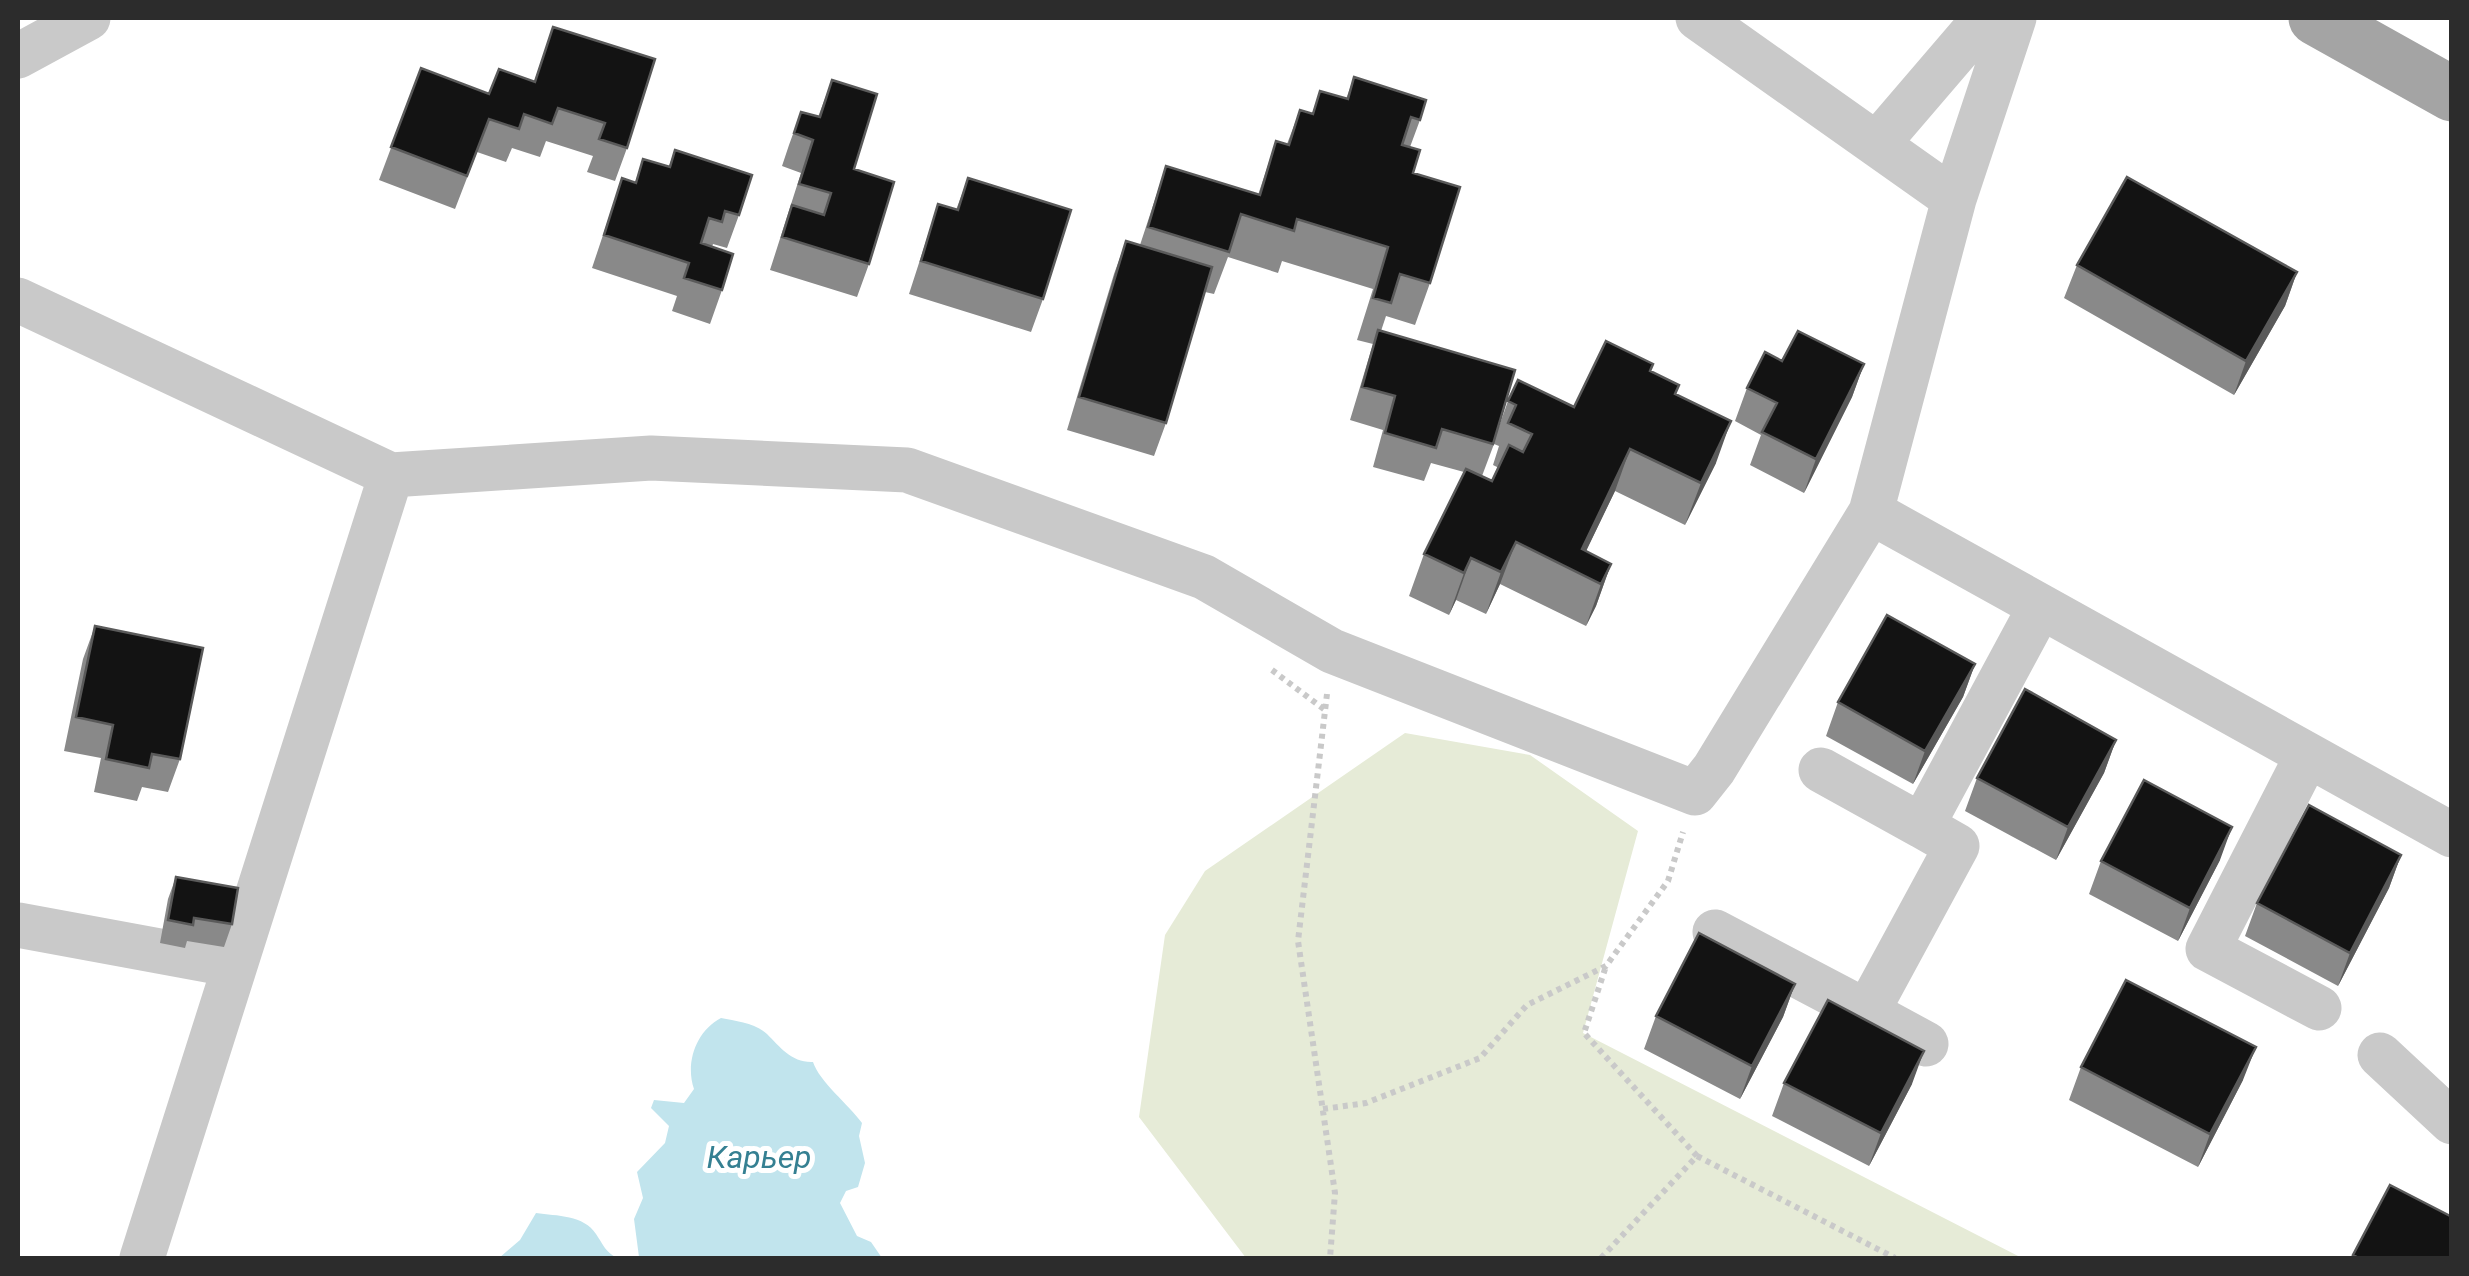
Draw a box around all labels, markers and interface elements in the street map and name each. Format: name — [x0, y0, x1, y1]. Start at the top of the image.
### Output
water label: Карьер — [706, 1138, 812, 1176]

